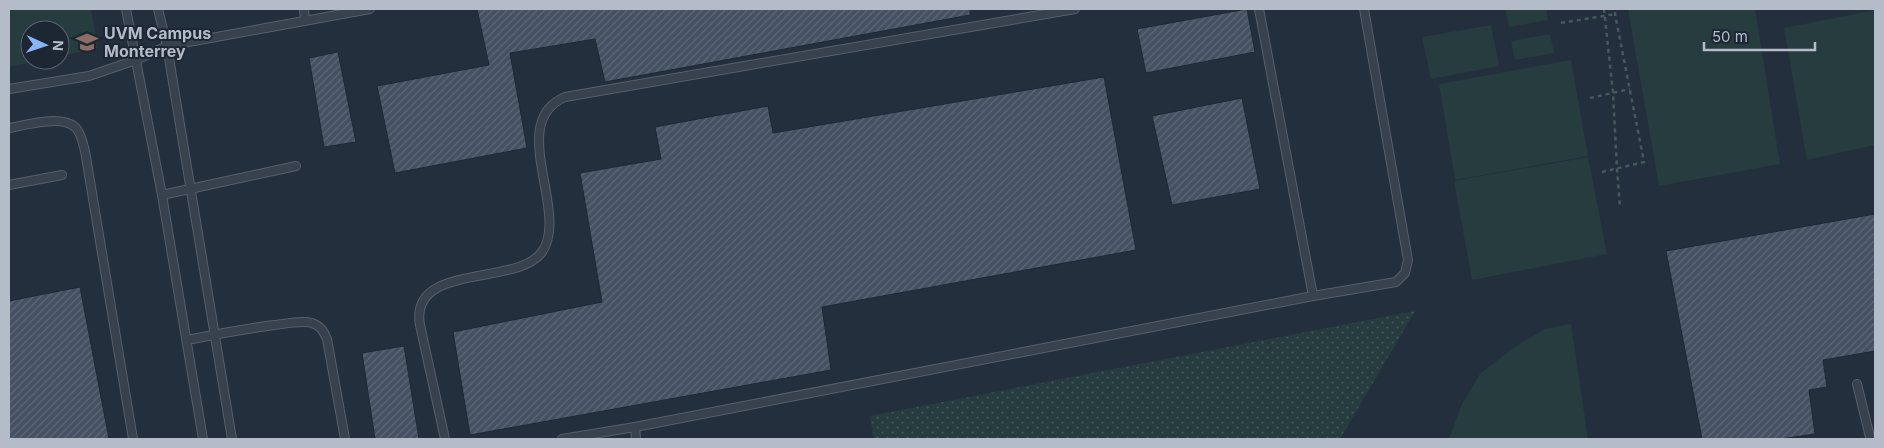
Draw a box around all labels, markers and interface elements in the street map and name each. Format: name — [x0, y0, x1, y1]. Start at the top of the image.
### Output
north arrow — [20, 20, 70, 70]
scale bar — [1704, 20, 1815, 52]
place label: UVM Campus Monterrey — [104, 23, 211, 61]
text: 50 m — [1712, 27, 1748, 46]
school or university icon: UVM Campus Monterrey — [74, 29, 100, 55]
text: N — [50, 40, 67, 51]

